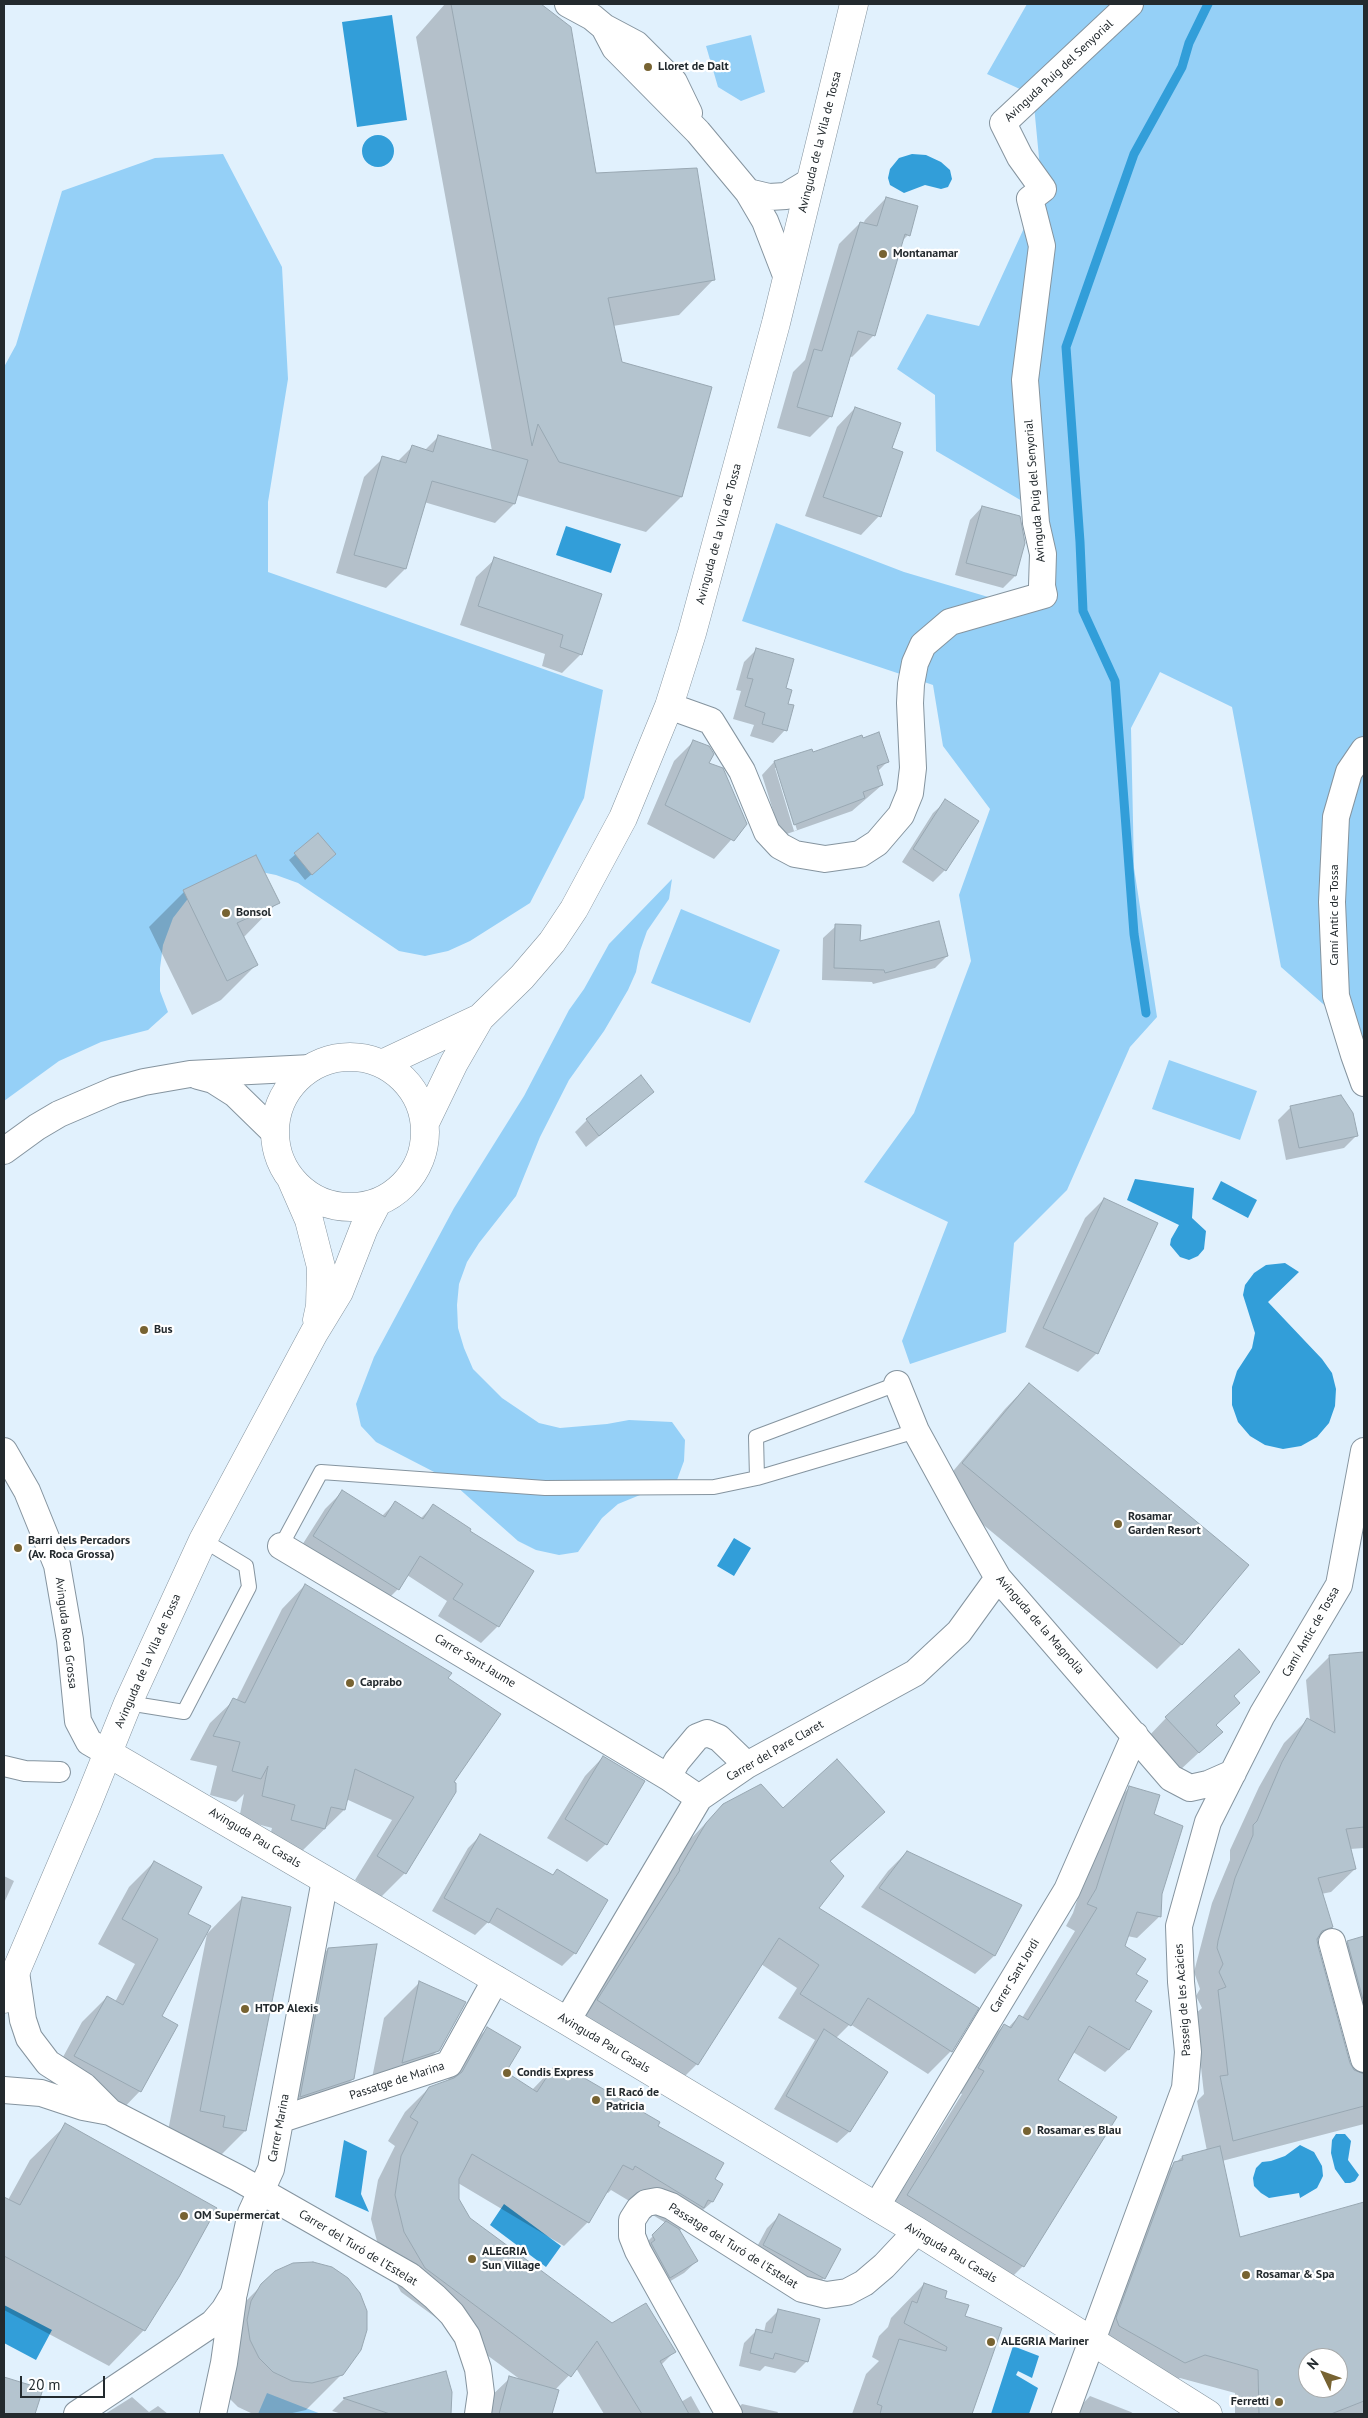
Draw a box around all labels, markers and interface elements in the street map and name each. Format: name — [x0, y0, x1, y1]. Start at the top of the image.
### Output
street label: Avinguda Puig del Senyorial — [1002, 17, 1116, 125]
place label: Lloret de Dalt — [658, 60, 729, 74]
marker: Lloret de Dalt — [642, 61, 654, 73]
street label: Avinguda de la Vila de Tossa — [795, 70, 845, 214]
place label: Montanamar — [893, 247, 958, 261]
marker: Montanamar — [877, 248, 889, 260]
street label: Avinguda Puig del Senyorial — [1022, 419, 1048, 563]
street label: Avinguda de la Vila de Tossa — [693, 462, 745, 606]
street label: Camí Antic de Tossa — [1328, 864, 1342, 966]
place label: Bonsol — [236, 906, 271, 920]
marker: Bonsol — [220, 907, 232, 919]
place label: Bus — [154, 1323, 173, 1337]
marker: Bus — [138, 1324, 150, 1336]
place label: Rosamar Garden Resort — [1128, 1510, 1201, 1538]
marker: Rosamar Garden Resort — [1112, 1518, 1124, 1530]
place label: Barri dels Percadors (Av. Roca Grossa) — [28, 1534, 130, 1562]
marker: Barri dels Percadors (Av. Roca Grossa) — [12, 1542, 24, 1554]
street label: Avinguda de la Magnolia — [993, 1572, 1087, 1678]
street label: Avinguda Roca Grossa — [52, 1576, 80, 1690]
street label: Camí Antic de Tossa — [1279, 1584, 1343, 1680]
street label: Avinguda de la Vila de Tossa — [112, 1592, 184, 1730]
street label: Carrer Sant Jaume — [432, 1631, 518, 1691]
place label: Caprabo — [360, 1676, 402, 1690]
marker: Caprabo — [344, 1677, 356, 1689]
street label: Carrer del Pare Claret — [724, 1717, 826, 1785]
street label: Avinguda Pau Casals — [206, 1805, 304, 1871]
street label: Carrer Sant Jordi — [987, 1936, 1043, 2016]
street label: Passeig de les Acàcies — [1172, 1943, 1194, 2057]
place label: HTOP Alexis — [255, 2002, 318, 2016]
marker: HTOP Alexis — [239, 2003, 251, 2015]
street label: Avinguda Pau Casals — [555, 2010, 653, 2076]
street label: Passatge de Marina — [348, 2059, 446, 2103]
place label: Condis Express — [517, 2066, 594, 2080]
marker: Condis Express — [501, 2067, 513, 2079]
place label: El Racó de Patricia — [606, 2086, 659, 2114]
street label: Carrer Marina — [265, 2093, 293, 2163]
marker: El Racó de Patricia — [590, 2094, 602, 2106]
place label: Rosamar es Blau — [1037, 2124, 1121, 2138]
marker: Rosamar es Blau — [1021, 2125, 1033, 2137]
street label: Passatge del Turó de l'Estelat — [666, 2200, 800, 2292]
street label: Carrer del Turó de l'Estelat — [296, 2207, 420, 2289]
place label: OM Supermercat — [194, 2209, 280, 2223]
marker: OM Supermercat — [178, 2210, 190, 2222]
street label: Avinguda Pau Casals — [902, 2220, 1000, 2286]
place label: ALEGRIA Sun Village — [482, 2245, 540, 2273]
marker: ALEGRIA Sun Village — [466, 2253, 478, 2265]
place label: Rosamar & Spa — [1256, 2268, 1335, 2282]
marker: Rosamar & Spa — [1240, 2269, 1252, 2281]
place label: ALEGRIA Mariner — [1001, 2335, 1089, 2349]
marker: ALEGRIA Mariner — [985, 2336, 997, 2348]
north arrow — [1298, 2348, 1348, 2398]
text: N — [1303, 2354, 1322, 2373]
scale bar — [22, 2366, 108, 2398]
text: 20 m — [28, 2375, 61, 2394]
place label: Ferretti — [1231, 2395, 1269, 2409]
marker: Ferretti — [1273, 2396, 1285, 2408]

